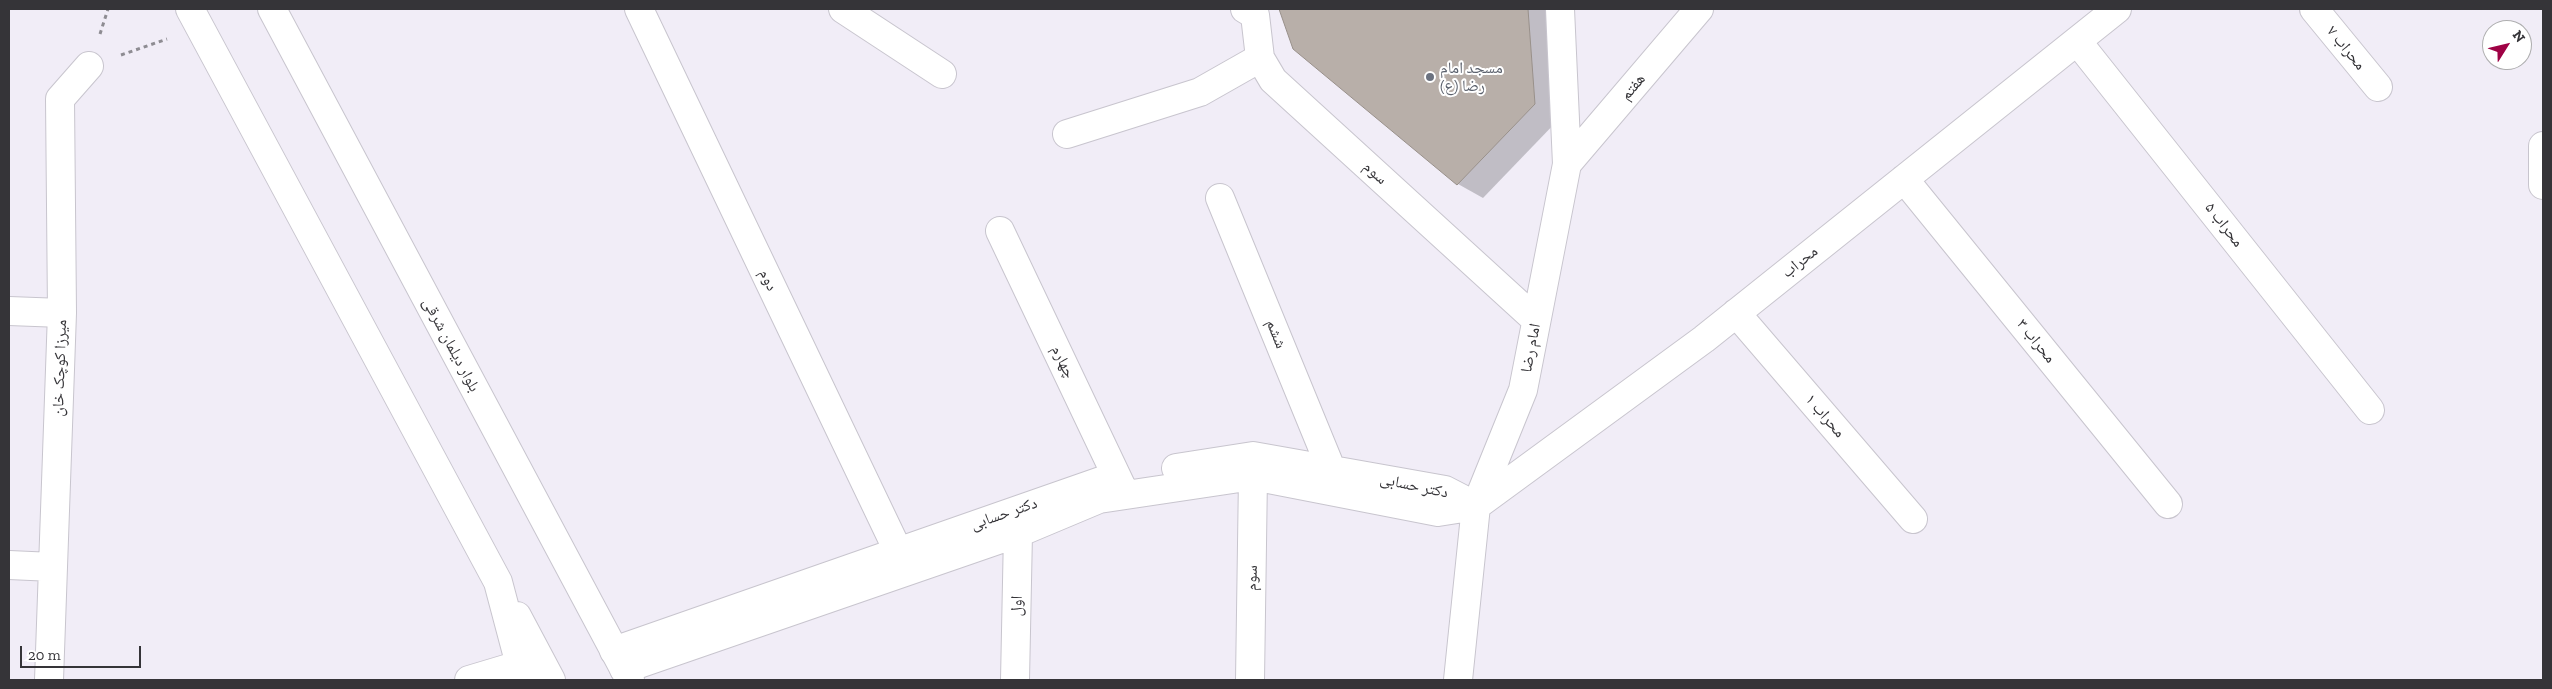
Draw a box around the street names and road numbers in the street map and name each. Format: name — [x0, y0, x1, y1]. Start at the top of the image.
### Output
street label: محراب ۷ — [2322, 22, 2370, 74]
street label: هفتم — [1616, 70, 1650, 104]
street label: سوم — [1359, 157, 1391, 189]
street label: محراب ۵ — [2201, 199, 2247, 251]
street label: محراب — [1778, 242, 1822, 282]
street label: دوم — [755, 266, 781, 294]
street label: بلوار دیلمان شرقی — [418, 295, 484, 395]
street label: محراب ۳ — [2012, 315, 2060, 367]
street label: ششم — [1262, 317, 1290, 351]
street label: میرزا کوچک خان — [49, 319, 71, 417]
street label: امام رضا — [1517, 322, 1545, 374]
street label: چهارم — [1047, 342, 1079, 382]
street label: محراب ۱ — [1801, 390, 1849, 442]
street label: دکتر حسابی — [1378, 469, 1450, 503]
street label: دکتر حسابی — [968, 494, 1040, 534]
street label: سوم — [1242, 565, 1262, 591]
street label: اول — [1007, 595, 1027, 617]

